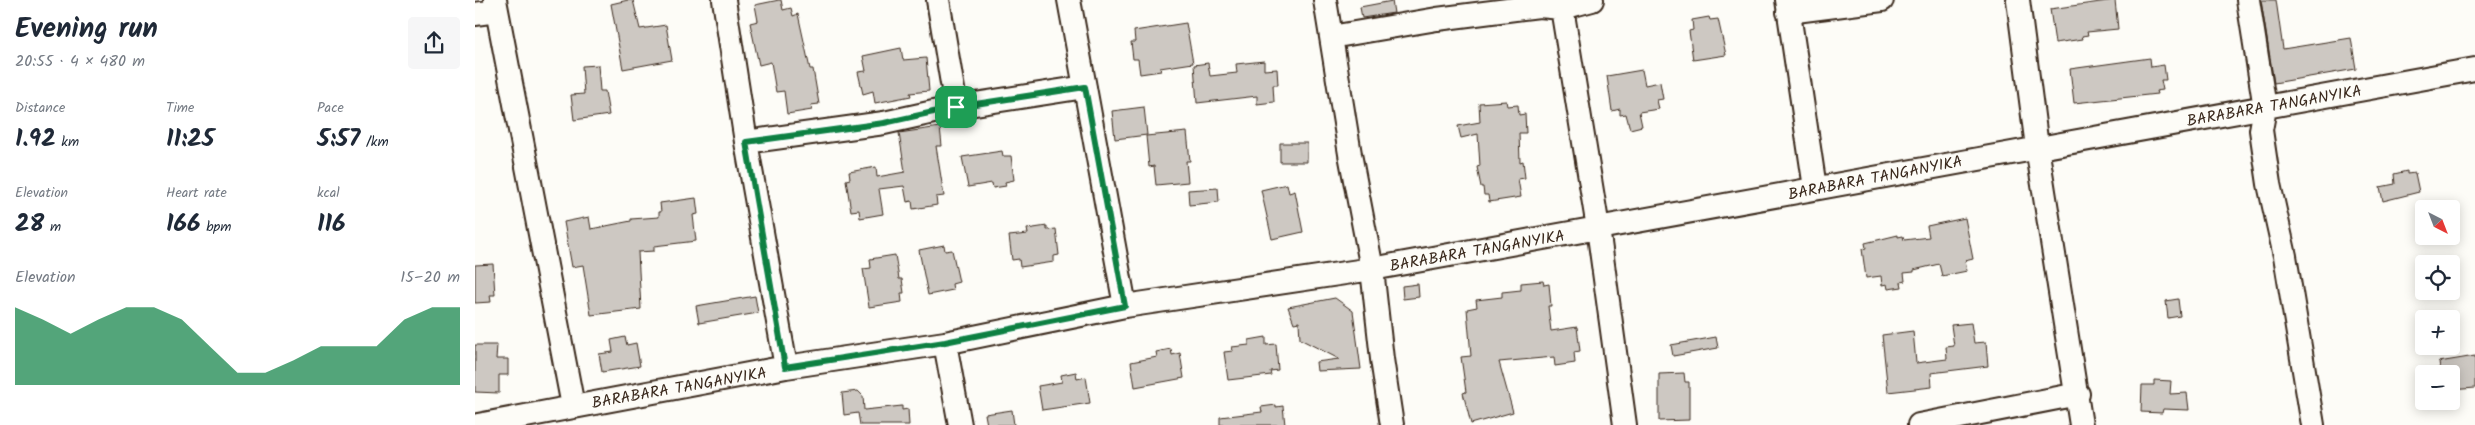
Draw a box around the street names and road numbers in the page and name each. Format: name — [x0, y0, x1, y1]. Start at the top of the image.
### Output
street label: BARABARA TANGANYIKA — [2185, 79, 2364, 134]
street label: BARABARA TANGANYIKA — [1786, 149, 1965, 208]
street label: BARABARA TANGANYIKA — [1388, 224, 1567, 279]
street label: BARABARA TANGANYIKA — [590, 361, 769, 416]

